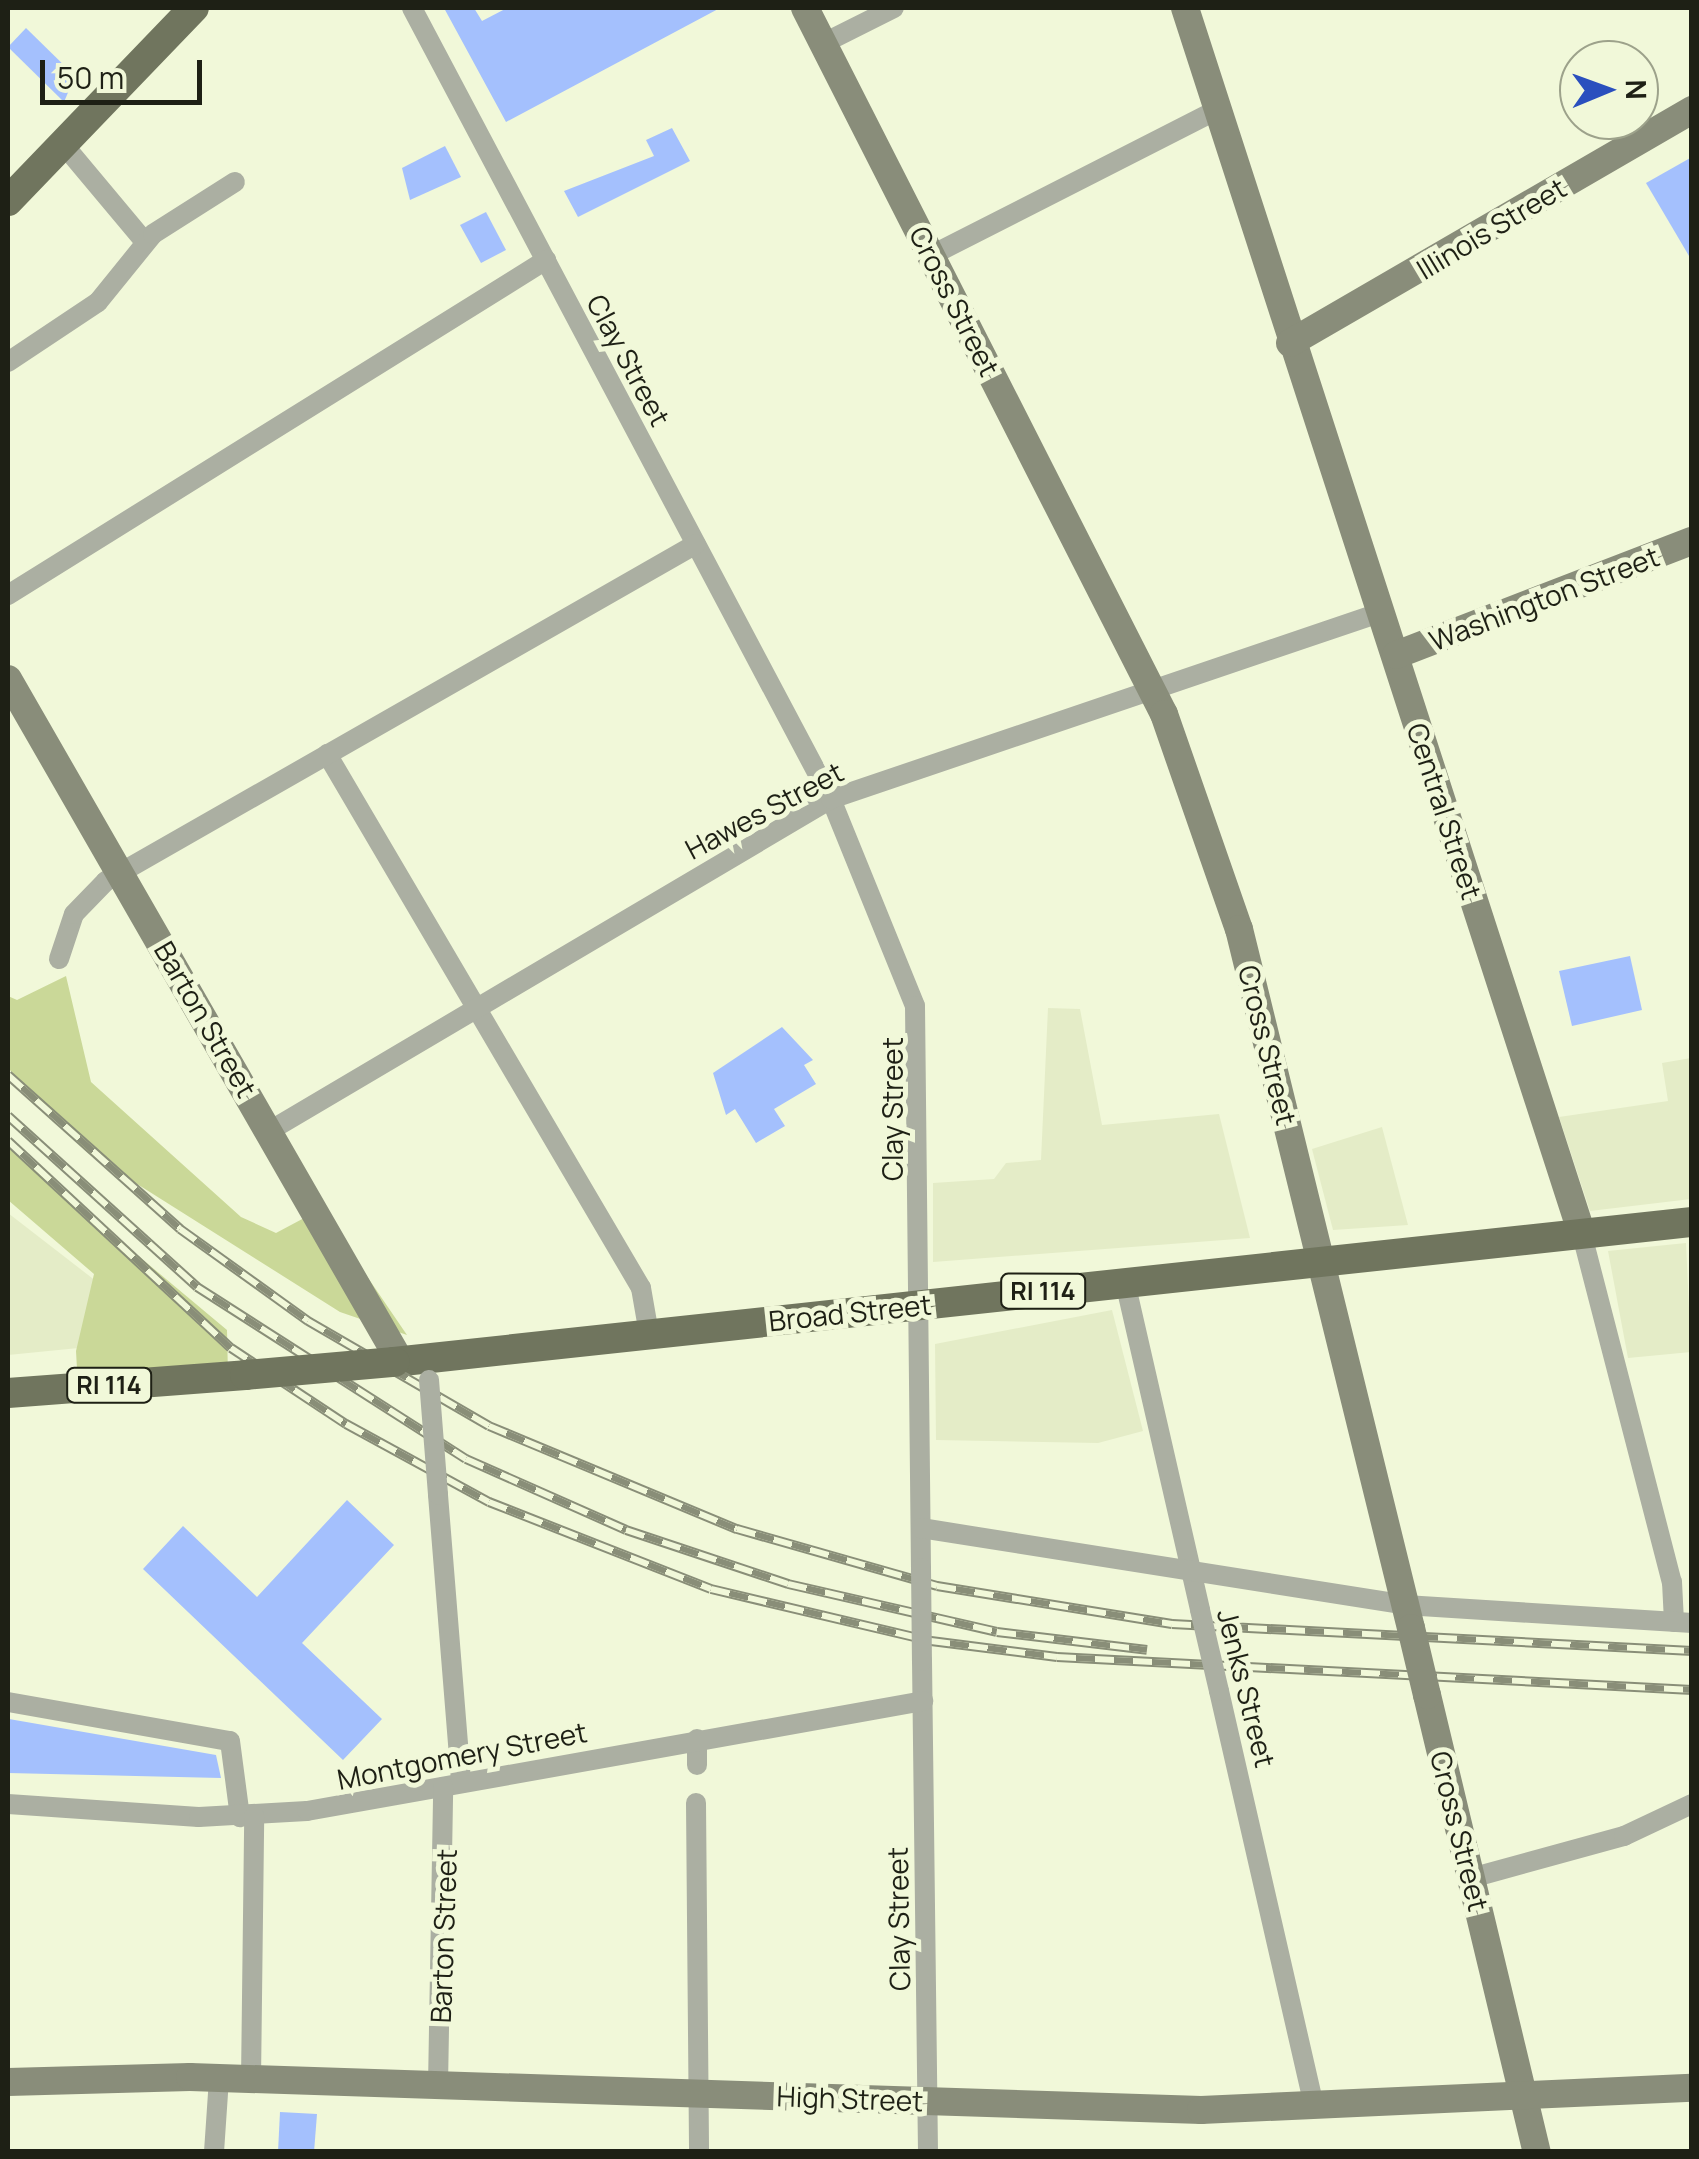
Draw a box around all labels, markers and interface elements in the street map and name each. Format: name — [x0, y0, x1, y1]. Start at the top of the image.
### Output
scale bar — [45, 40, 208, 102]
north arrow — [1559, 40, 1659, 140]
text: 50 m — [57, 57, 124, 98]
text: N — [1618, 79, 1656, 100]
street label: Illinois Street — [1410, 170, 1572, 286]
street label: Cross Street — [903, 221, 1007, 381]
street label: Clay Street — [580, 289, 678, 431]
street label: Washington Street — [1424, 539, 1664, 657]
street label: Central Street — [1401, 719, 1489, 903]
street label: Hawes Street — [679, 754, 849, 866]
street label: Barton Street — [148, 935, 264, 1103]
street label: Cross Street — [1232, 962, 1304, 1128]
street label: Clay Street — [875, 1037, 909, 1181]
road number: RI 114 — [998, 1271, 1088, 1311]
street label: Broad Street — [767, 1287, 933, 1337]
road number: RI 114 — [64, 1365, 154, 1405]
street label: Jenks Street — [1211, 1605, 1283, 1771]
street label: Montgomery Street — [334, 1714, 590, 1796]
street label: Cross Street — [1424, 1748, 1496, 1914]
street label: Clay Street — [880, 1847, 916, 1991]
street label: Barton Street — [423, 1848, 463, 2024]
street label: High Street — [776, 2079, 924, 2117]

